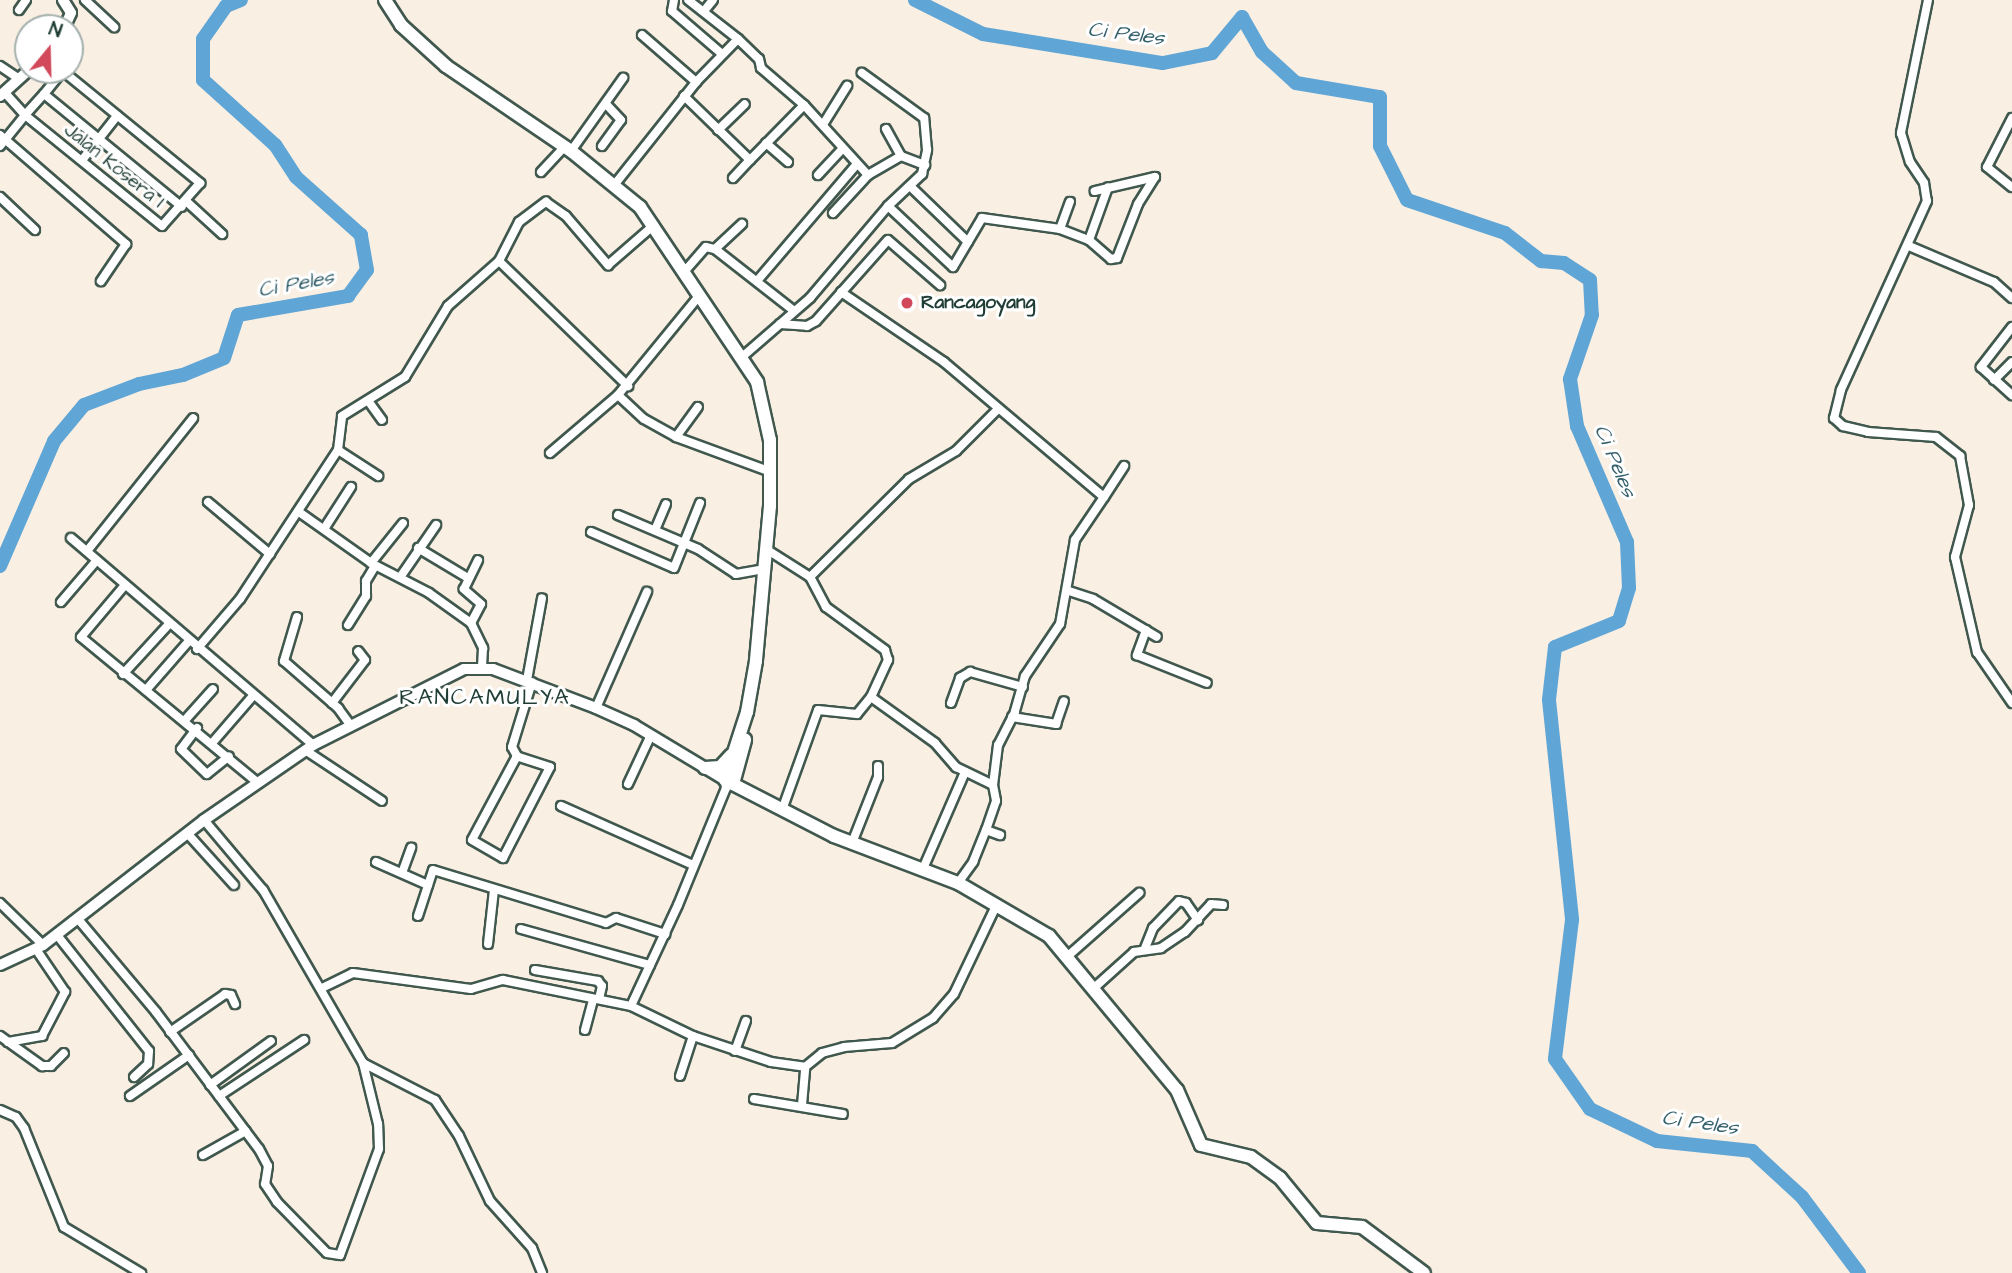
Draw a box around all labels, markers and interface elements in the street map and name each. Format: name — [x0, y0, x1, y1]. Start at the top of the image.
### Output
north arrow — [14, 14, 84, 84]
text: N — [45, 16, 65, 45]
water label: Ci Peles — [1087, 17, 1165, 51]
street label: Jalan Kosera I — [59, 119, 169, 213]
water label: Ci Peles — [256, 265, 336, 303]
place label: Rancagoyang — [921, 292, 1035, 314]
marker: Rancagoyang — [899, 295, 915, 311]
water label: Ci Peles — [1588, 421, 1642, 501]
district label: RANCAMULYA — [401, 683, 569, 711]
water label: Ci Peles — [1660, 1105, 1740, 1141]

